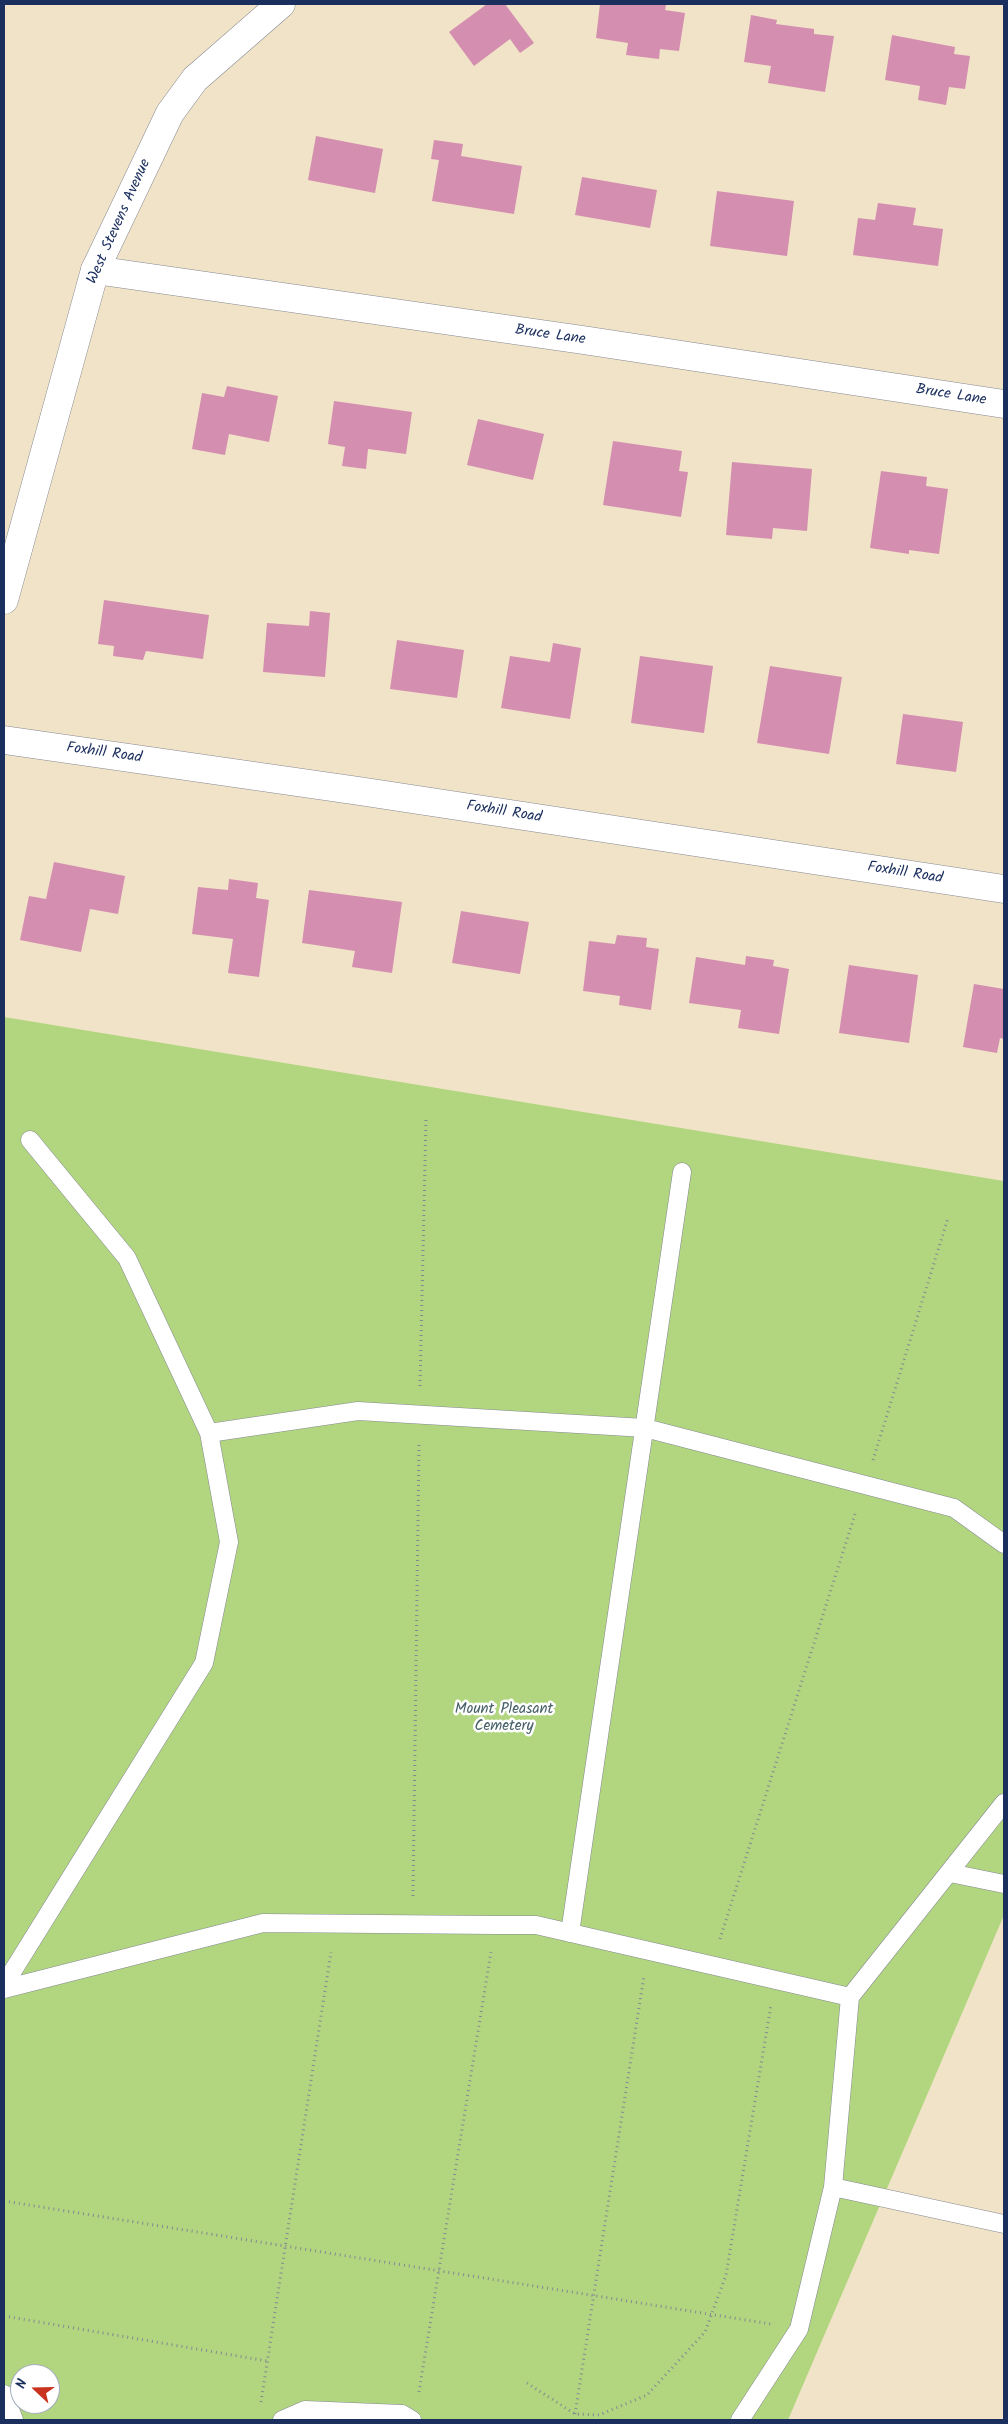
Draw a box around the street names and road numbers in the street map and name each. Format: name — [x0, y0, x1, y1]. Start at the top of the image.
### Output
street label: West Stevens Avenue — [84, 157, 156, 287]
street label: Bruce Lane — [514, 322, 586, 350]
street label: Bruce Lane — [914, 382, 988, 410]
street label: Foxhill Road — [65, 740, 143, 768]
street label: Foxhill Road — [465, 798, 543, 828]
street label: Foxhill Road — [866, 859, 944, 889]

